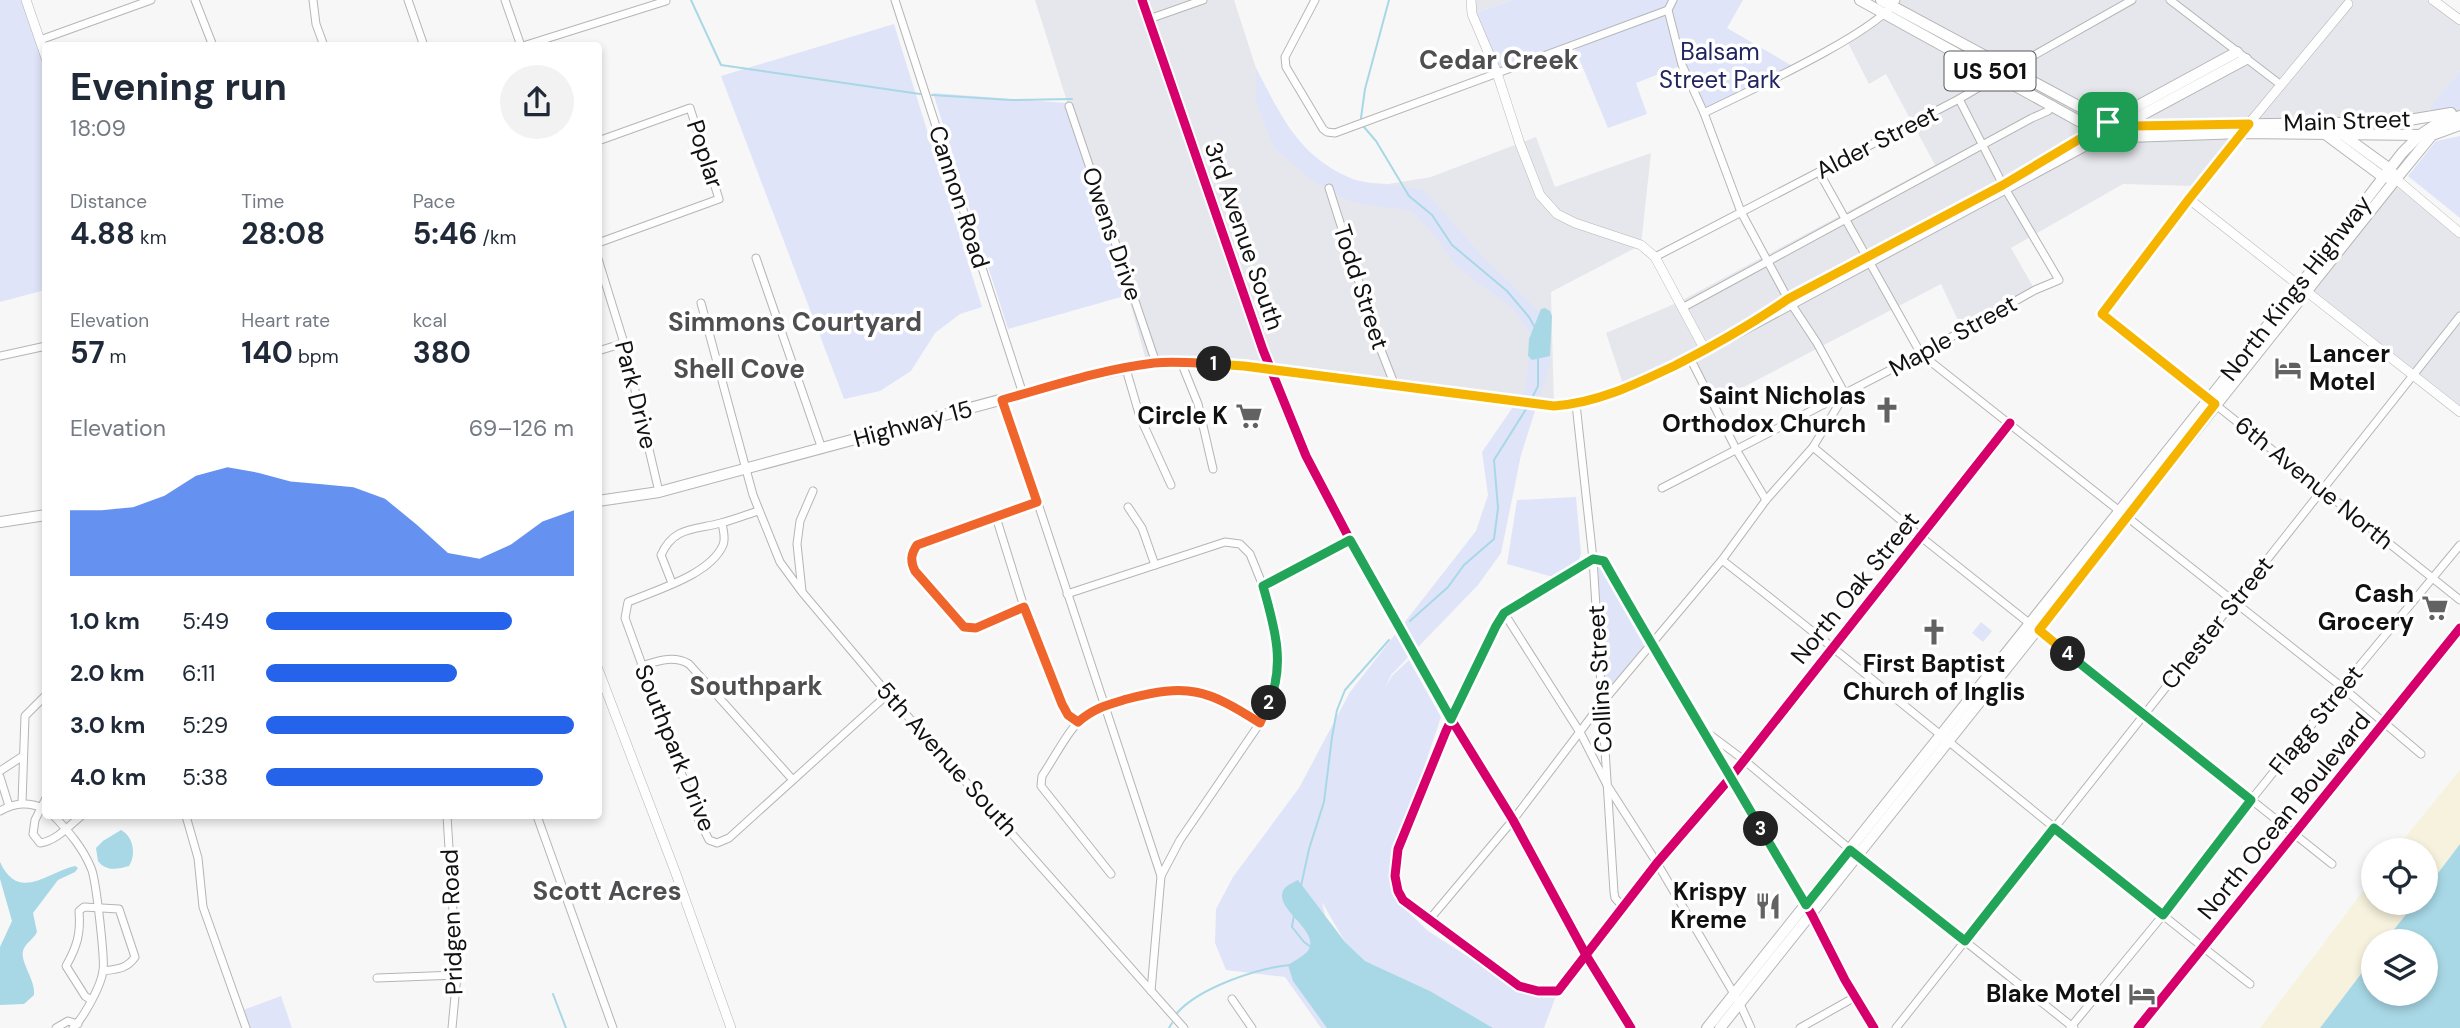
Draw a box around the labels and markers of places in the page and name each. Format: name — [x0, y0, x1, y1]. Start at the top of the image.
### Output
pin — [2078, 92, 2138, 152]
place label: Lancer Motel — [2309, 338, 2390, 397]
pin: 1 — [1196, 346, 1232, 382]
hotel icon: Lancer Motel — [2273, 353, 2303, 383]
place label: Saint Nicholas Orthodox Church — [1662, 380, 1866, 439]
church icon: Saint Nicholas Orthodox Church — [1872, 395, 1902, 425]
place label: Circle K — [1137, 400, 1228, 431]
supermarket icon: Circle K — [1234, 401, 1264, 431]
place label: Cash Grocery — [2318, 578, 2414, 637]
supermarket icon: Cash Grocery — [2420, 593, 2450, 623]
church icon: First Baptist Church of Inglis — [1919, 617, 1949, 647]
pin: 4 — [2050, 636, 2086, 672]
place label: First Baptist Church of Inglis — [1843, 648, 2025, 707]
pin: 2 — [1252, 686, 1286, 720]
pin: 3 — [1744, 812, 1778, 846]
place label: Krispy Kreme — [1670, 876, 1747, 935]
restaurant icon: Krispy Kreme — [1753, 891, 1783, 921]
place label: Blake Motel — [1986, 978, 2121, 1009]
hotel icon: Blake Motel — [2127, 979, 2157, 1009]

